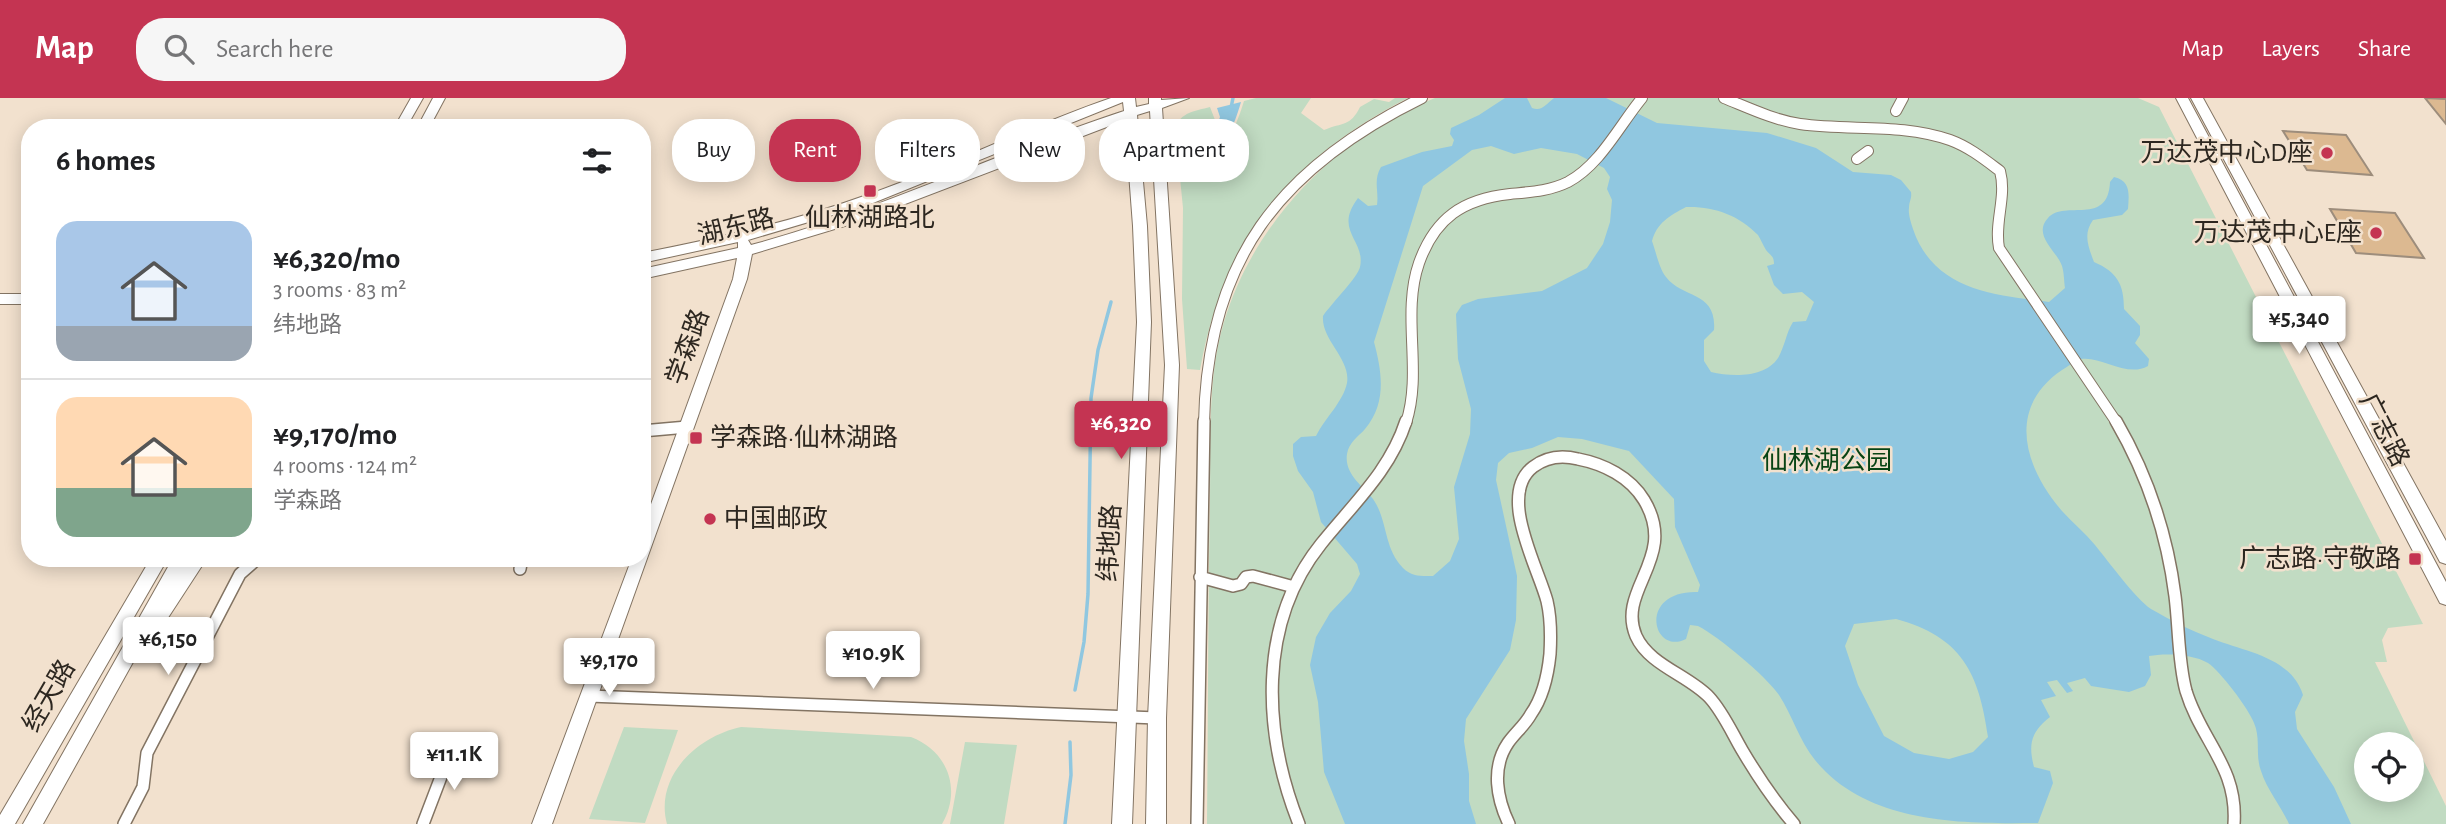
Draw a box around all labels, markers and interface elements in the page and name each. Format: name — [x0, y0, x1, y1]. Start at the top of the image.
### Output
search box — [136, 18, 626, 81]
icon: search — [160, 30, 198, 68]
text: Map — [35, 32, 94, 65]
text: Search here — [216, 36, 334, 62]
text: Map — [2181, 37, 2223, 61]
text: Layers — [2261, 37, 2320, 61]
text: Share — [2358, 37, 2411, 61]
chip: Buy — [672, 119, 755, 182]
chip: Rent — [769, 119, 861, 182]
chip: Filters — [875, 119, 980, 182]
chip: New — [994, 119, 1085, 182]
chip: Apartment — [1099, 119, 1249, 182]
place label: 万达茂中心D座 — [2140, 138, 2313, 166]
icon: filters — [578, 142, 616, 180]
marker: 万达茂中心D座 — [2319, 145, 2335, 161]
text: 6 homes — [56, 146, 156, 176]
marker: 仙林湖路北 — [862, 183, 878, 199]
street label: 湖东路 — [695, 204, 777, 249]
place label: 仙林湖路北 — [805, 204, 935, 231]
place label: 万达茂中心E座 — [2193, 218, 2362, 246]
marker: 万达茂中心E座 — [2368, 225, 2384, 241]
text: ¥6,320/mo — [273, 244, 400, 274]
icon: home — [112, 249, 196, 333]
text: 3 rooms · 83 m² — [273, 279, 406, 302]
pin: ¥5,340 — [2242, 296, 2356, 356]
street label: 学森路 — [661, 305, 714, 388]
text: ¥5,340 — [2269, 307, 2329, 330]
text: 纬地路 — [273, 314, 342, 337]
street label: 广志路 — [2355, 389, 2414, 471]
pin: ¥6,320 — [1064, 402, 1178, 461]
text: ¥6,320 — [1090, 412, 1152, 435]
text: ¥9,170/mo — [273, 420, 397, 450]
place label: 学森路·仙林湖路 — [710, 423, 898, 451]
icon: home — [112, 425, 196, 509]
marker: 学森路·仙林湖路 — [688, 430, 704, 446]
park label: 仙林湖公园 — [1762, 447, 1892, 474]
text: 4 rooms · 124 m² — [273, 455, 417, 478]
text: 学森路 — [273, 490, 342, 513]
street label: 纬地路 — [1094, 503, 1125, 583]
place label: 中国邮政 — [724, 505, 828, 532]
marker: 中国邮政 — [702, 511, 718, 527]
place label: 广志路·守敬路 — [2239, 544, 2401, 572]
marker: 广志路·守敬路 — [2407, 551, 2423, 567]
pin: ¥6,150 — [111, 618, 225, 677]
text: ¥6,150 — [139, 628, 197, 651]
pin: ¥10.9K — [816, 632, 930, 691]
pin: ¥9,170 — [552, 638, 666, 698]
text: ¥10.9K — [842, 642, 904, 665]
text: ¥9,170 — [580, 649, 638, 672]
street label: 经天路 — [17, 655, 80, 736]
pin: ¥11.1K — [397, 732, 511, 792]
map controls — [2354, 732, 2424, 802]
button: locate — [2354, 732, 2424, 802]
text: ¥11.1K — [426, 743, 482, 766]

